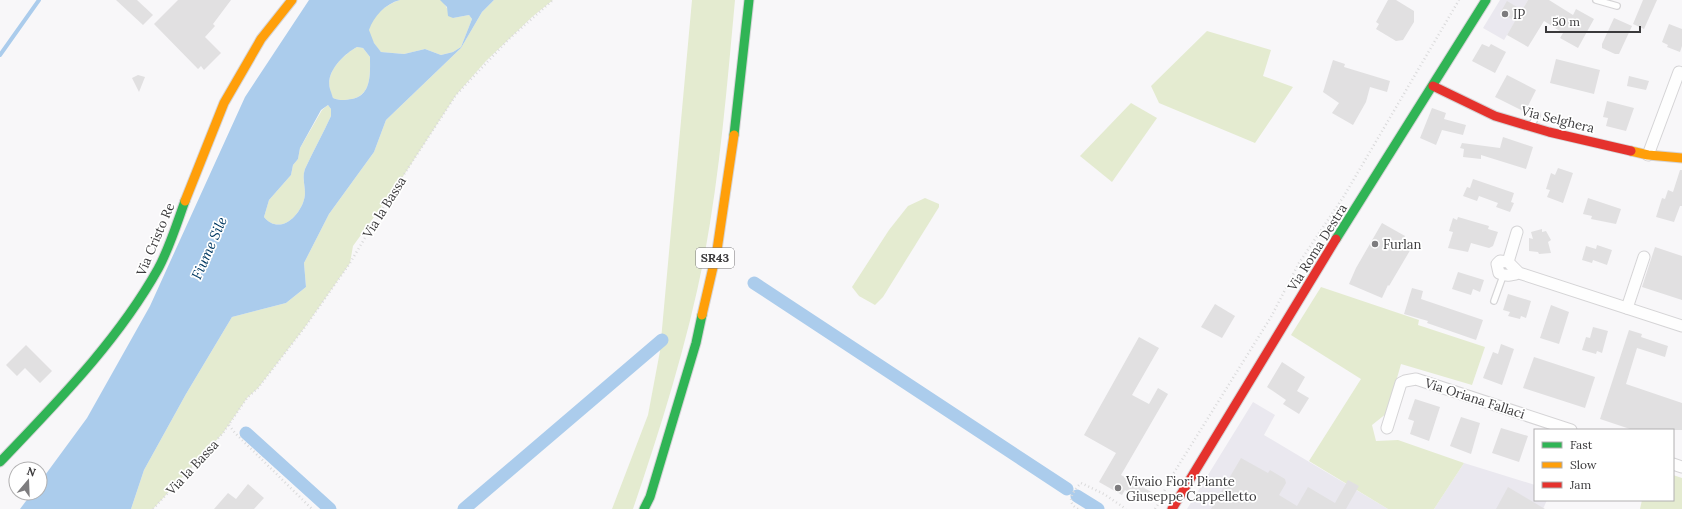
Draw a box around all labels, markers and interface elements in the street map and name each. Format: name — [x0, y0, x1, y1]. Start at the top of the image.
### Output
place label: IP — [1513, 6, 1525, 23]
scale bar — [1546, 8, 1640, 34]
marker: IP — [1500, 9, 1510, 19]
text: 50 m — [1552, 14, 1580, 29]
street label: Via Selghera — [1519, 102, 1596, 137]
street label: Via la Bassa — [358, 173, 410, 242]
street label: Via Cristo Re — [132, 200, 178, 279]
street label: Via Roma Destra — [1283, 200, 1351, 295]
water label: Fiume Sile — [187, 214, 231, 282]
place label: Furlan — [1383, 236, 1422, 253]
marker: Furlan — [1370, 239, 1380, 249]
road number: SR43 — [696, 248, 734, 268]
street label: Via Oriana Fallaci — [1422, 374, 1527, 423]
legend — [1534, 429, 1674, 501]
street label: Via la Bassa — [162, 436, 222, 499]
text: Fast — [1570, 437, 1593, 452]
text: Slow — [1570, 457, 1597, 472]
north arrow — [8, 461, 48, 501]
text: N — [25, 464, 38, 480]
place label: Vivaio Fiori Piante Giuseppe Cappelletto — [1125, 473, 1257, 505]
text: Jam — [1569, 477, 1591, 492]
marker: Vivaio Fiori Piante Giuseppe Cappelletto — [1113, 483, 1123, 493]

